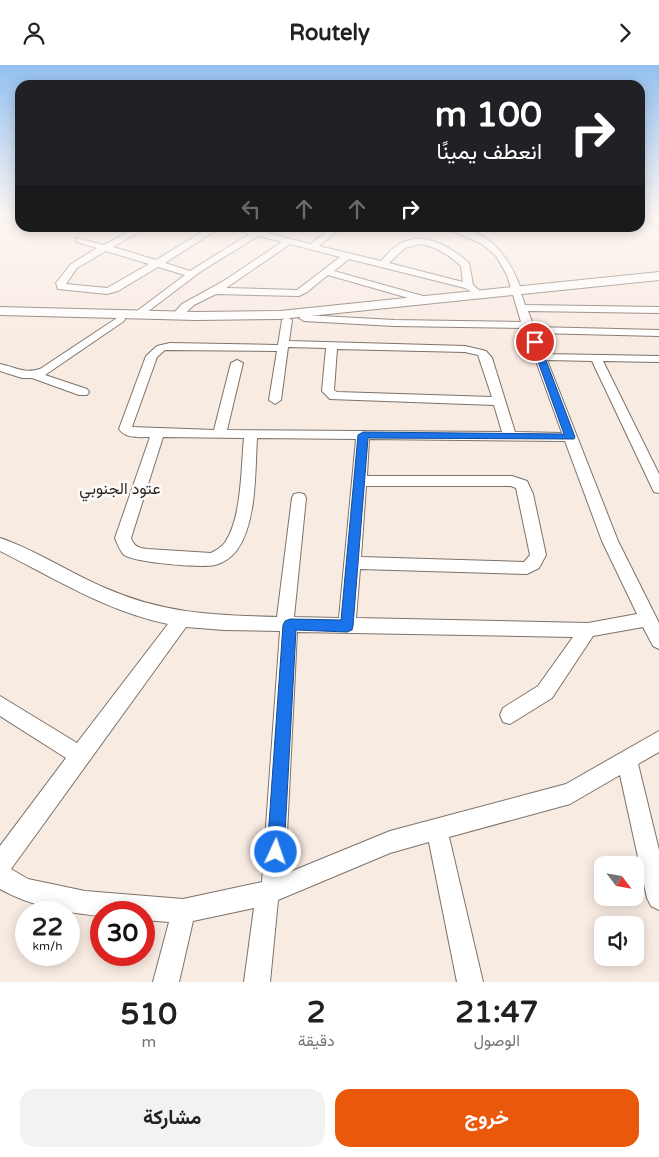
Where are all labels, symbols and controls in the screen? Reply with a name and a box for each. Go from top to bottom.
icon: person [20,19,48,47]
icon: forward [611,19,639,47]
text: Routely [289,20,370,46]
text: 100 m [435,94,542,136]
icon: right [560,100,625,165]
text: انعطف يمينًا [436,139,542,165]
icon: left [237,195,265,223]
icon: ahead [290,195,318,223]
icon: ahead [343,195,371,223]
icon: right [396,195,424,223]
pin [514,321,556,363]
icon: arrive [521,328,549,356]
district label: عتود الجنوبي [79,479,161,502]
position arrow [249,825,301,877]
north arrow [594,856,644,906]
map controls [594,856,644,966]
speed limit sign: 30 [90,901,155,966]
text: 22 [32,912,63,942]
button: sound [594,916,644,966]
text: km/h [32,939,63,953]
text: 2 [307,994,326,1031]
text: 21:47 [455,994,538,1031]
text: 510 [121,996,177,1033]
text: دقيقة [298,1031,335,1051]
text: الوصول [474,1031,520,1051]
text: m [141,1032,156,1052]
button: مشاركة [20,1089,325,1147]
button: خروج [335,1089,639,1147]

